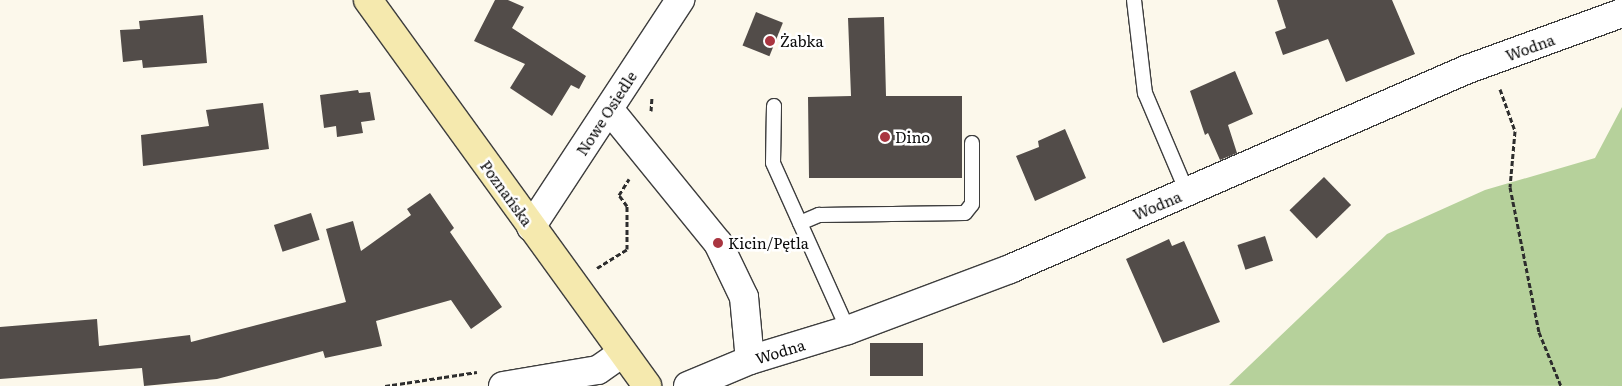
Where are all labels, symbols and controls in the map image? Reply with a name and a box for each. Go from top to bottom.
street label: Wodna [1503,30,1557,64]
place label: Żabka [780,32,824,50]
marker: Żabka [764,35,776,47]
street label: Nowe Osiedle [572,68,640,158]
place label: Dino [895,128,930,146]
marker: Dino [879,131,891,143]
street label: Poznańska [477,157,537,229]
street label: Wodna [1130,187,1184,223]
place label: Kicin/Pętla [728,234,809,252]
marker: Kicin/Pętla [712,237,724,249]
street label: Wodna [753,335,807,367]

